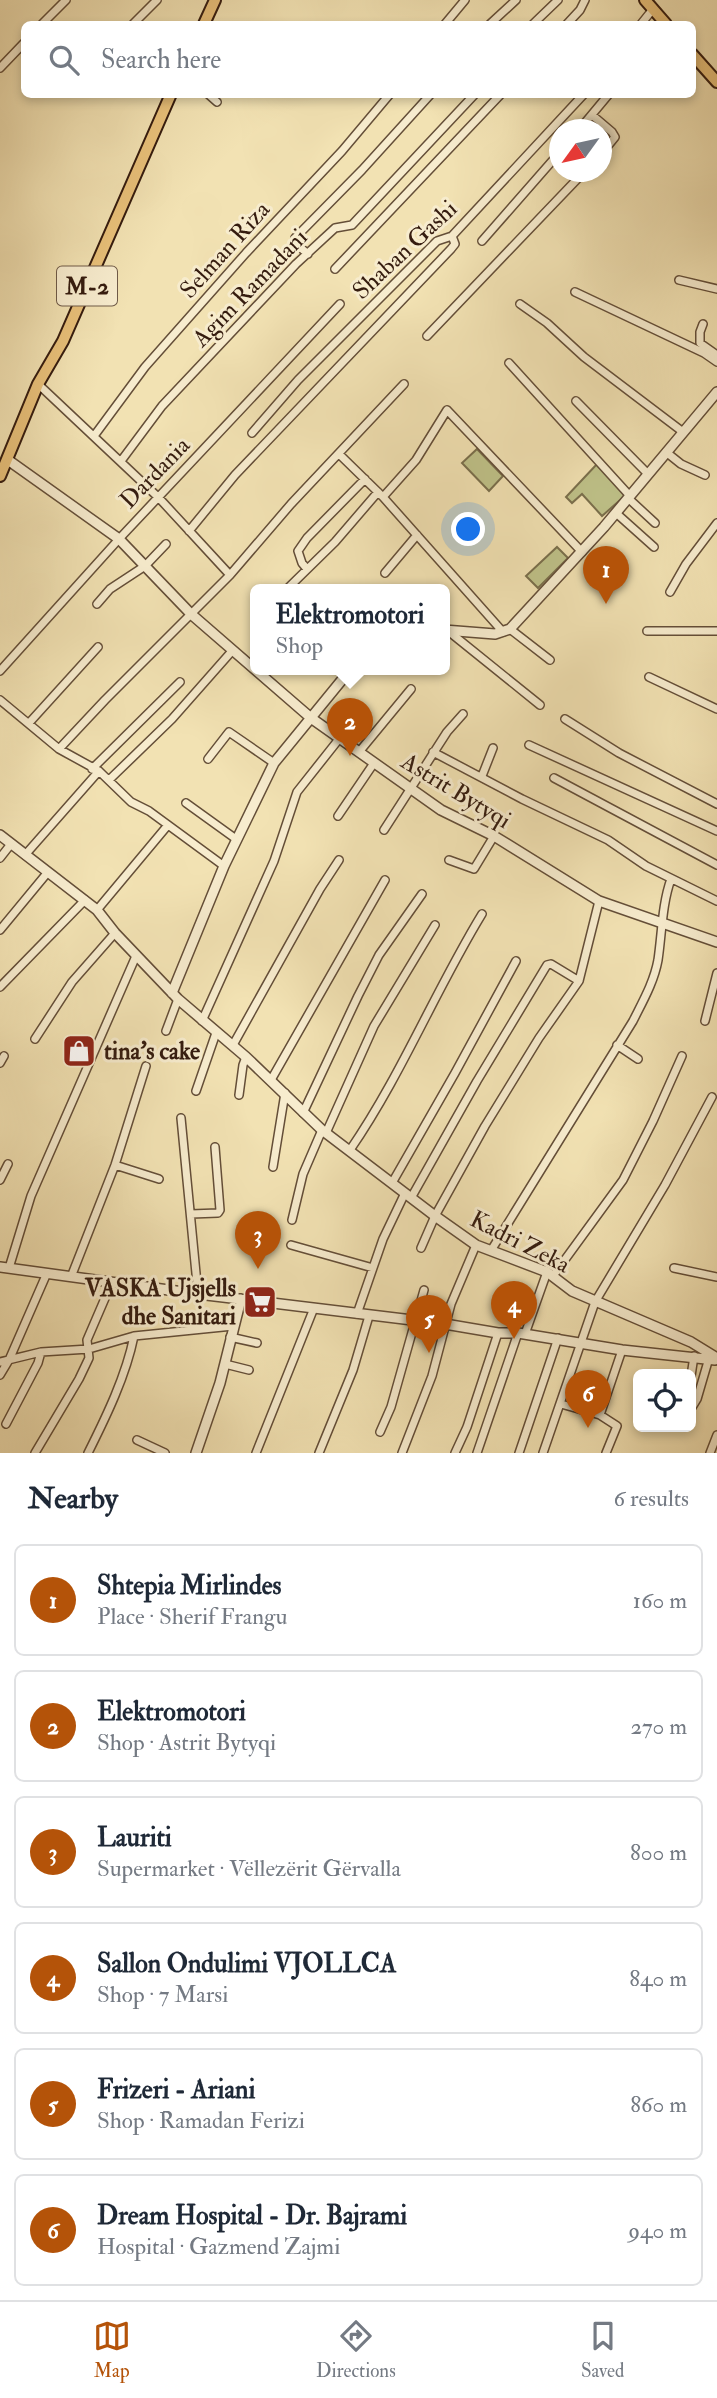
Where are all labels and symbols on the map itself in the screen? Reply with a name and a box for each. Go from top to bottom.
north arrow [549,119,612,182]
street label: Selman Riza [173,194,278,305]
street label: Shaban Gashi [346,194,464,306]
street label: Agim Ramadani [185,222,314,355]
road number: M-2 [57,266,117,306]
street label: Dardania [113,430,198,516]
your location [451,512,485,546]
pin: 1 [583,546,629,604]
pin: 2 [327,698,373,756]
street label: Astrit Bytyqi [395,746,517,836]
shop icon: tina's cake [60,1032,98,1070]
place label: tina's cake [104,1036,200,1067]
street label: Kadri Zeka [465,1204,576,1281]
pin: 3 [235,1211,281,1269]
place label: VASKA Ujsjells dhe Sanitari [84,1273,237,1332]
pin: 4 [491,1281,537,1339]
supermarket icon: VASKA Ujsjells dhe Sanitari [241,1283,279,1321]
pin: 5 [406,1295,452,1353]
pin: 6 [565,1370,611,1428]

